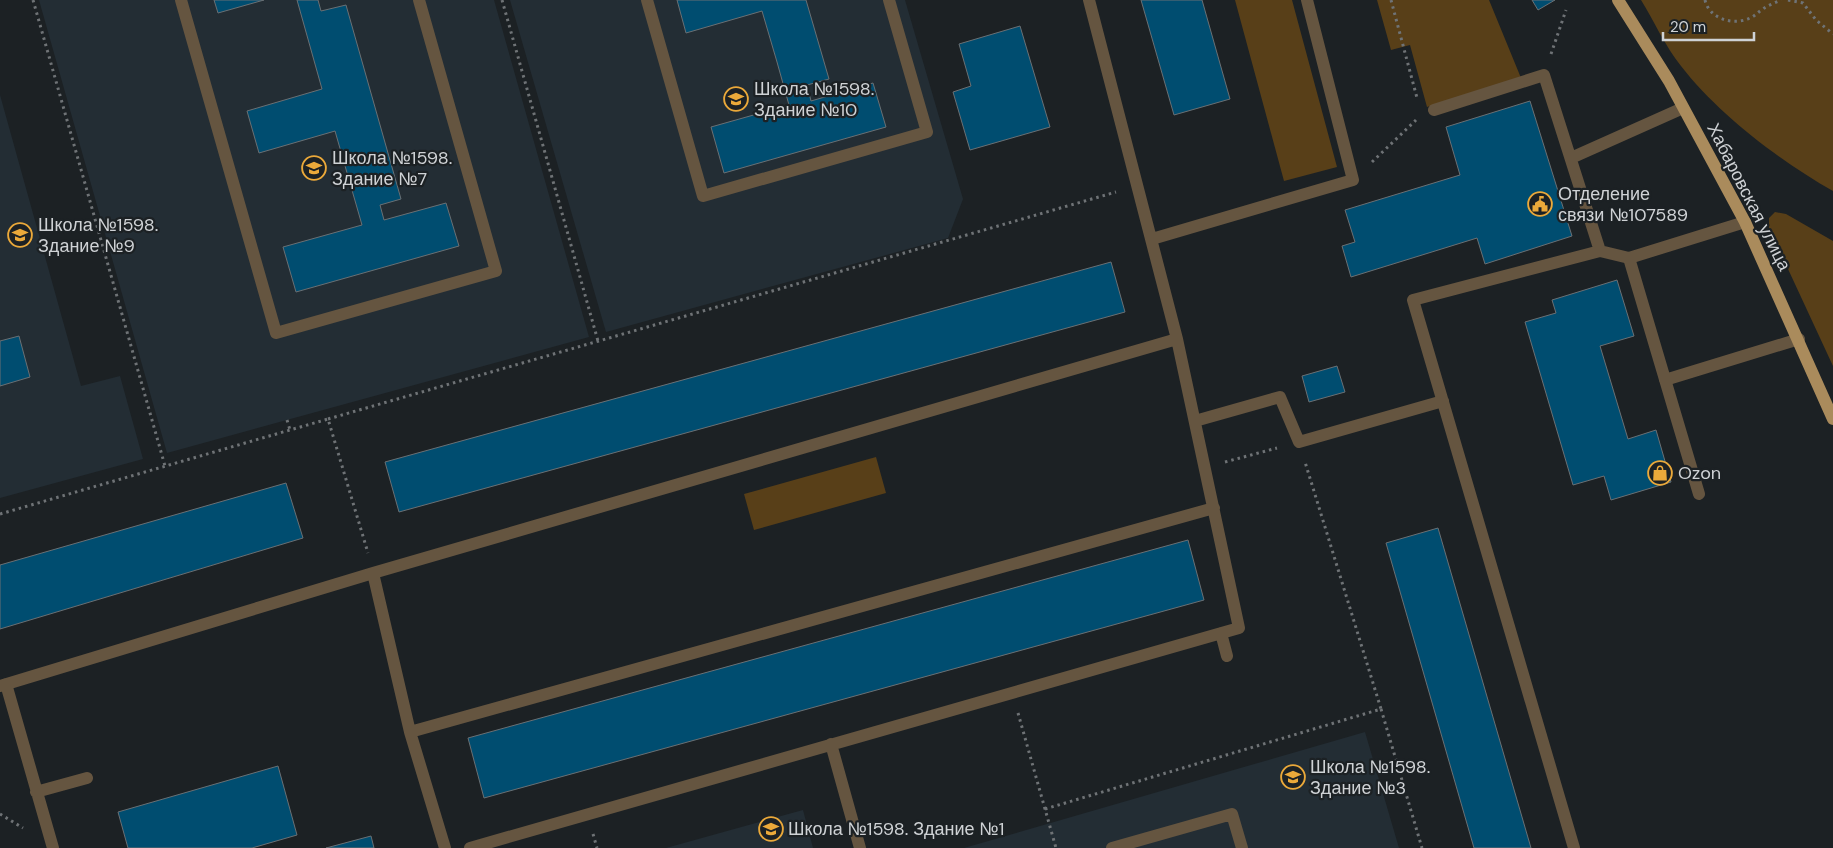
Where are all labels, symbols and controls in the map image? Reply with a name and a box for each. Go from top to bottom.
scale bar [1663,10,1754,42]
text: 20 m [1670,17,1706,37]
place label: Школа №1598. Здание №10 [754,77,874,122]
school or university icon: Школа №1598. Здание №10 [723,86,749,112]
street label: Хабаровская улица [1701,119,1797,276]
place label: Школа №1598. Здание №7 [332,146,452,191]
school or university icon: Школа №1598. Здание №7 [301,155,327,181]
place label: Отделение связи №107589 [1558,182,1688,227]
public building icon: Отделение связи №107589 [1527,191,1553,217]
place label: Школа №1598. Здание №9 [38,213,158,258]
school or university icon: Школа №1598. Здание №9 [7,222,33,248]
shop icon: Ozon [1647,460,1673,486]
place label: Ozon [1678,461,1721,485]
place label: Школа №1598. Здание №3 [1310,755,1430,800]
school or university icon: Школа №1598. Здание №3 [1280,764,1306,790]
school or university icon: Школа №1598. Здание №1 [758,816,784,842]
place label: Школа №1598. Здание №1 [788,817,1004,841]

